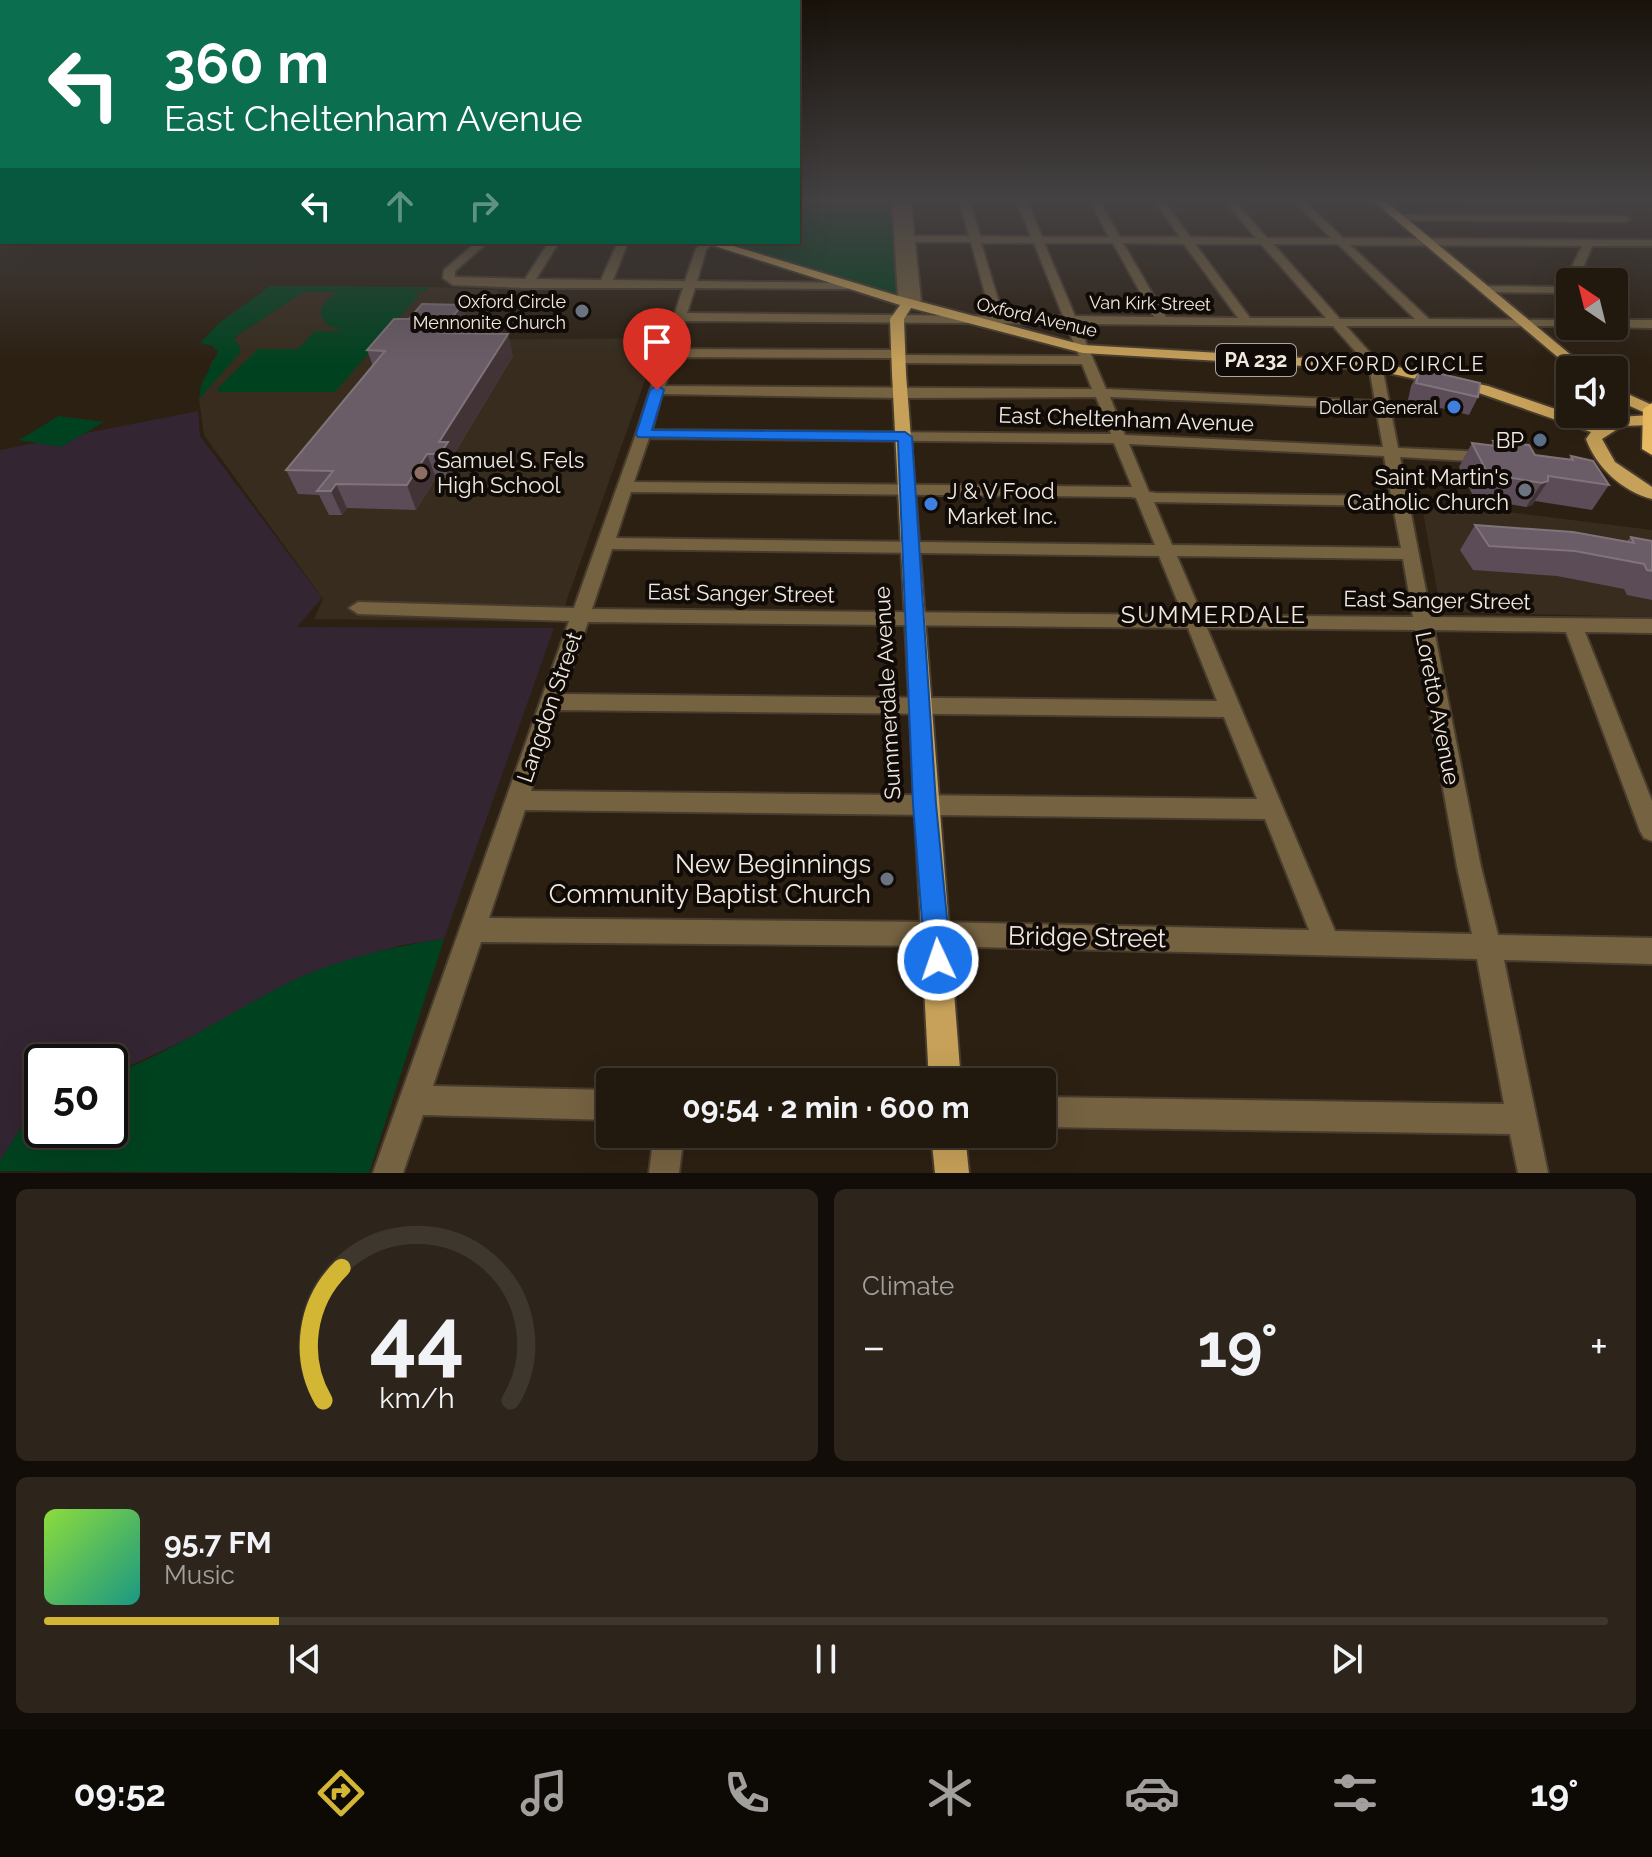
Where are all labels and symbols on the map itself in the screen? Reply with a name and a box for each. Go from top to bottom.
north arrow [1556,268,1628,340]
place label: Oxford Circle Mennonite Church [413,291,566,333]
street label: Van Kirk Street [1089,291,1211,315]
street label: Oxford Avenue [975,293,1100,341]
marker: Oxford Circle Mennonite Church [573,302,591,320]
pin [623,308,691,390]
road number: PA 232 [1216,344,1296,376]
district label: OXFORD CIRCLE [1304,352,1486,376]
place label: Dollar General [1319,397,1438,418]
marker: Dollar General [1445,398,1463,416]
street label: East Cheltenham Avenue [998,402,1254,436]
place label: BP [1496,427,1524,453]
marker: BP [1531,431,1549,449]
place label: Samuel S. Fels High School [437,447,584,498]
marker: Samuel S. Fels High School [412,464,430,482]
place label: Saint Martin's Catholic Church [1347,464,1509,515]
place label: J & V Food Market Inc. [947,478,1057,529]
marker: Saint Martin's Catholic Church [1516,481,1534,499]
marker: J & V Food Market Inc. [922,495,940,513]
street label: East Sanger Street [647,578,836,608]
street label: Summerdale Avenue [868,585,906,800]
street label: East Sanger Street [1343,585,1532,615]
district label: SUMMERDALE [1121,600,1307,629]
street label: Langdon Street [511,628,587,786]
street label: Loretto Avenue [1410,629,1466,787]
place label: New Beginnings Community Baptist Church [549,849,871,909]
marker: New Beginnings Community Baptist Church [878,870,896,888]
position arrow [896,918,980,1002]
street label: Bridge Street [1008,921,1167,953]
speed limit sign: 50 [24,1044,128,1148]

